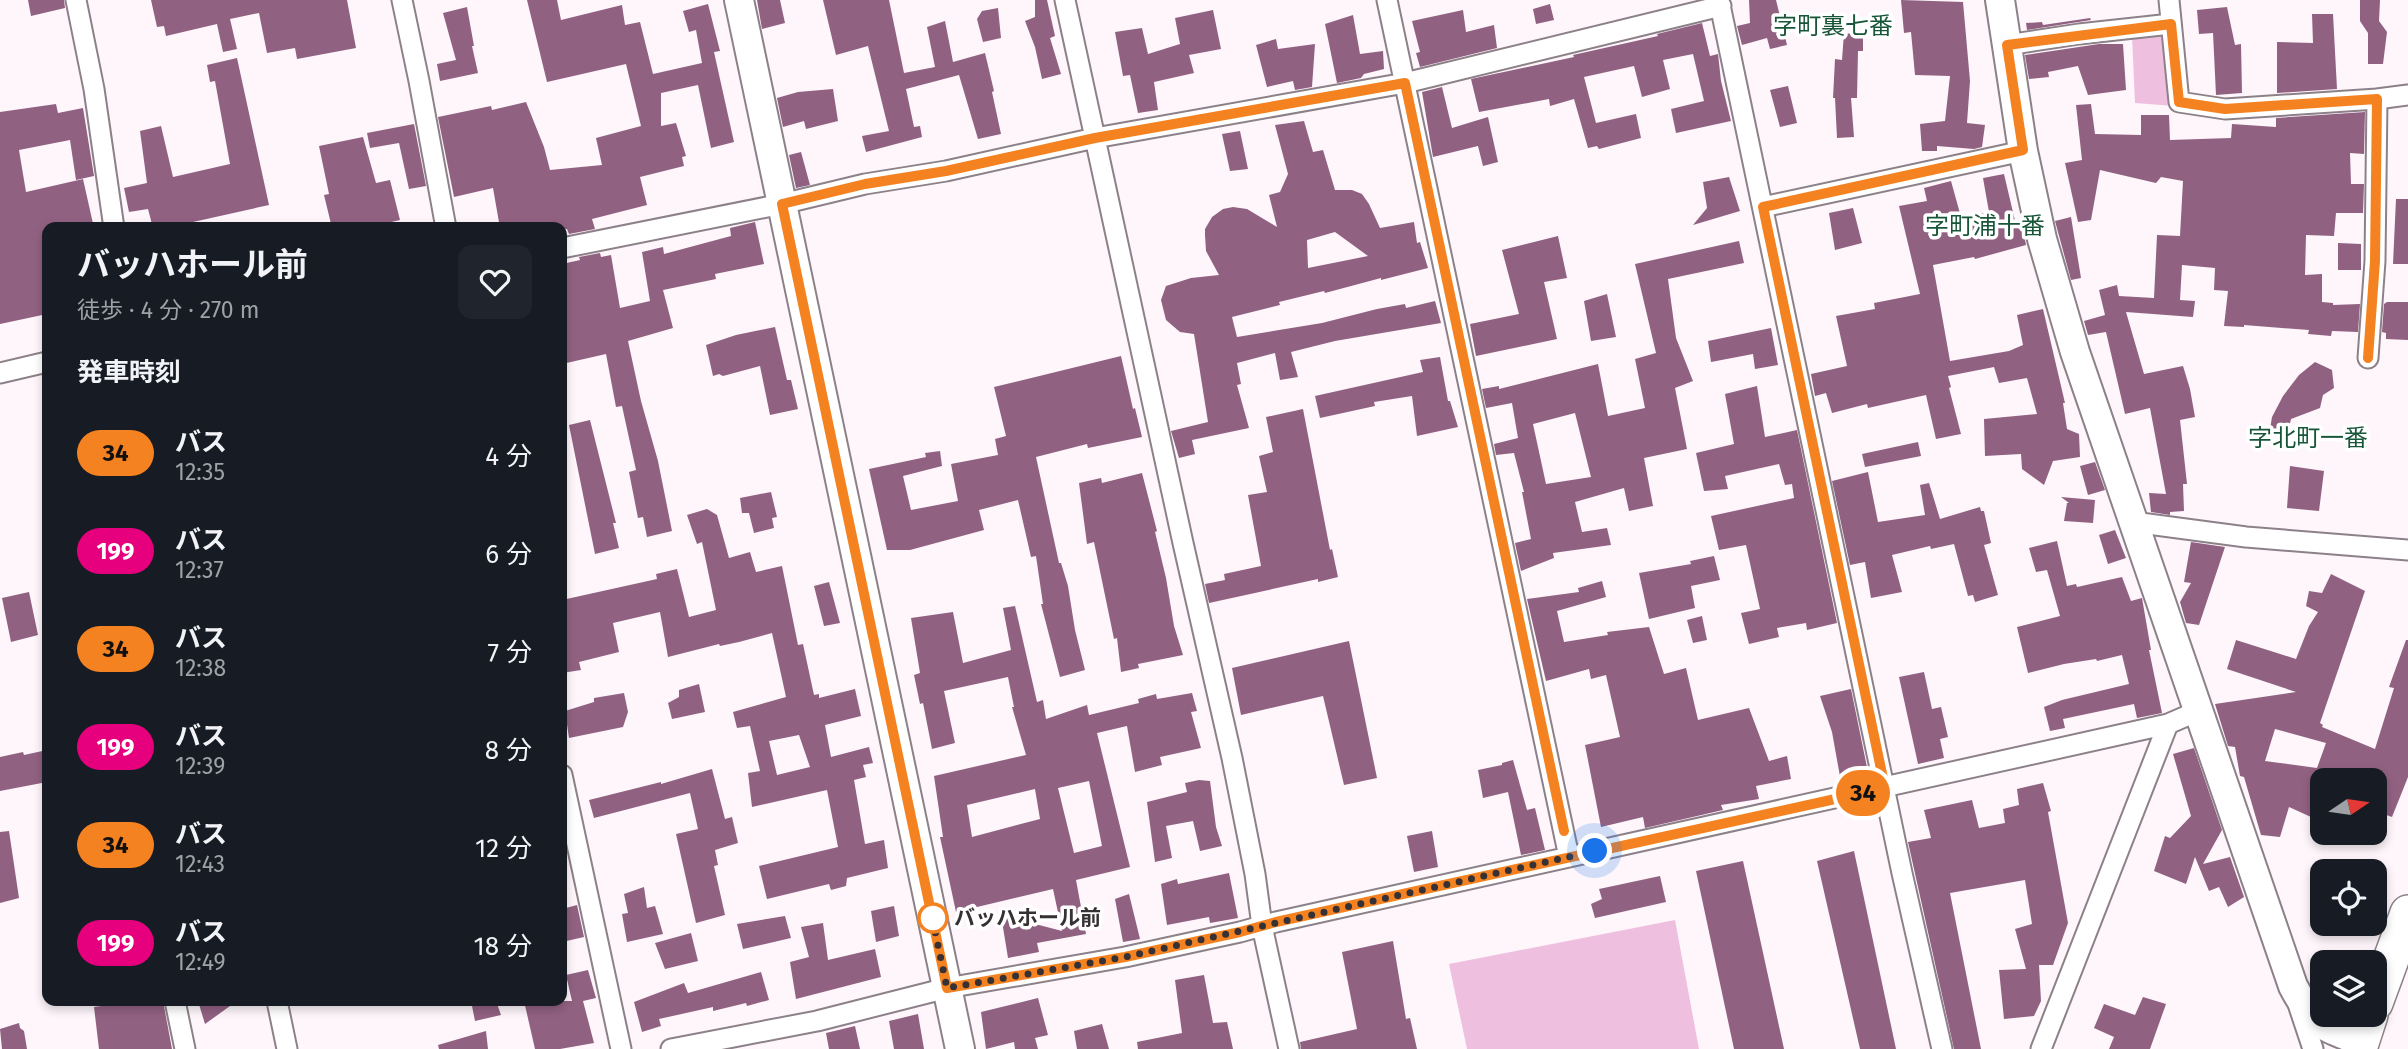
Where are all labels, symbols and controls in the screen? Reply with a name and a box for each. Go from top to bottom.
district label: 字町裏七番 [1773,12,1893,40]
district label: 字町浦十番 [1925,212,2045,240]
text: バッハホール前 [77,245,308,285]
button: heart [458,245,532,319]
text: 徒歩 · 4 分 · 270 m [77,296,259,324]
text: 発車時刻 [77,357,181,388]
district label: 字北町一番 [2248,424,2368,452]
text: バス [175,427,227,458]
text: 34 [103,439,129,467]
text: 4 分 [485,441,532,472]
text: 12:35 [175,458,225,486]
text: バス [175,525,227,556]
text: 199 [96,537,135,565]
text: 6 分 [485,539,532,570]
text: 12:37 [175,556,224,584]
text: バス [175,623,227,654]
text: 34 [103,635,129,663]
text: 7 分 [488,637,532,668]
text: 12:38 [175,654,226,682]
text: バス [175,721,227,752]
text: 199 [96,733,135,761]
text: 8 分 [485,735,532,766]
text: 12:39 [175,752,225,780]
north arrow [2310,768,2387,845]
map controls [2310,768,2387,1027]
line badge: 34 [1832,770,1895,816]
text: 34 [1850,779,1876,807]
text: バス [175,819,227,850]
text: 34 [103,831,129,859]
text: 12 分 [475,833,532,864]
your location [1577,833,1612,868]
text: 12:43 [175,850,225,878]
button: locate [2310,859,2387,936]
marker: バッハホール前 [918,903,948,933]
place label: バッハホール前 [954,905,1101,931]
text: バス [175,917,227,948]
text: 199 [96,929,135,957]
text: 18 分 [474,931,532,962]
text: 12:49 [175,948,226,976]
button: layers [2310,950,2387,1027]

